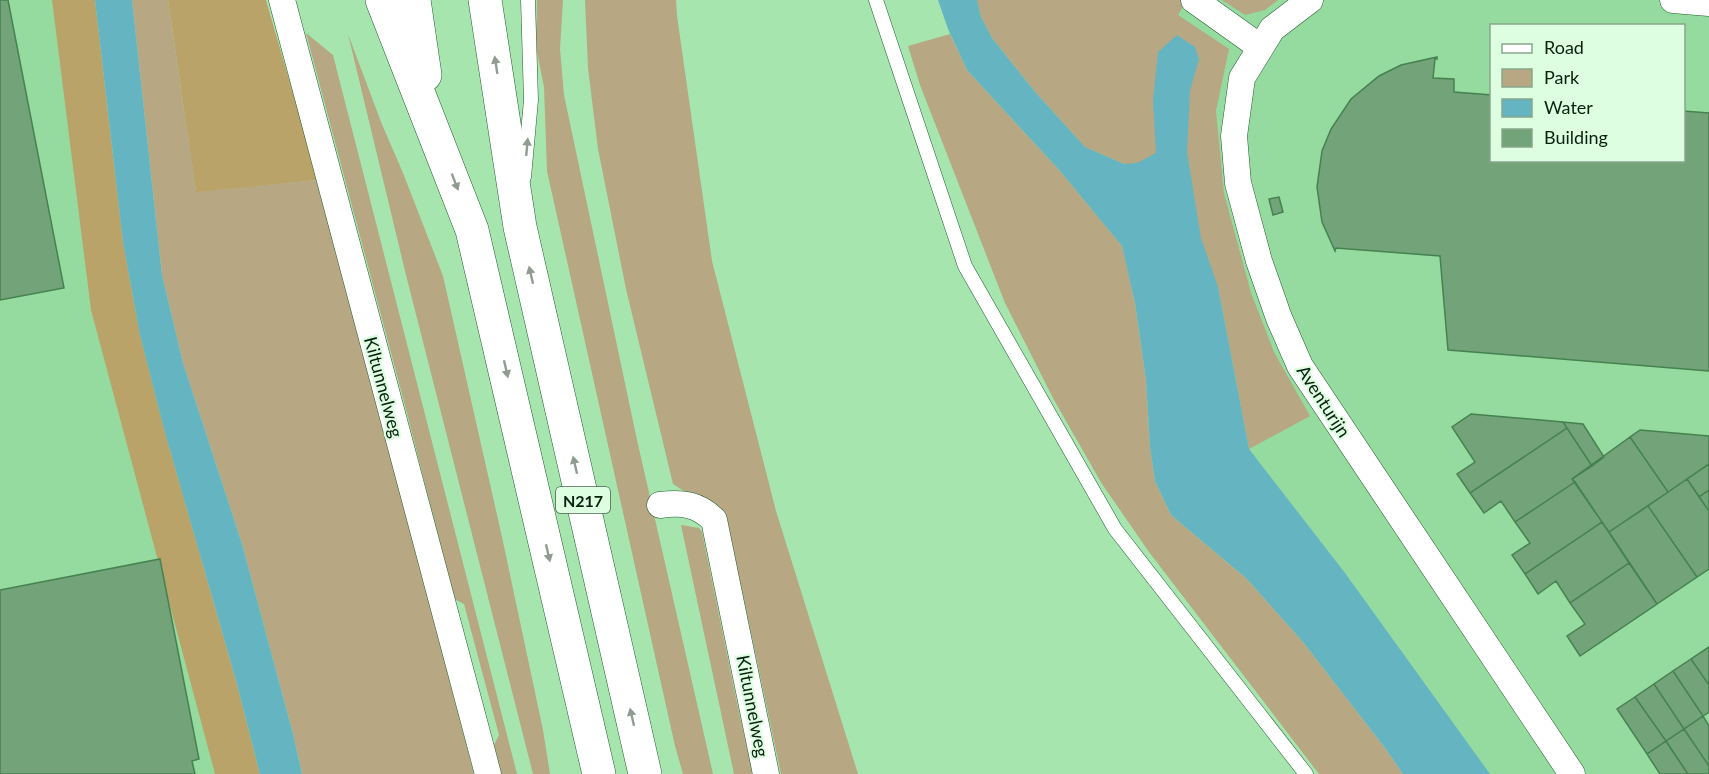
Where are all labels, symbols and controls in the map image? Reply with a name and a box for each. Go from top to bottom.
legend [1490,24,1685,162]
text: Road [1544,36,1584,58]
one-way arrow [491,55,500,74]
text: Park [1544,66,1580,88]
text: Water [1544,96,1593,118]
text: Building [1544,126,1608,148]
one-way arrow [522,138,532,157]
one-way arrow [450,173,460,191]
one-way arrow [526,266,536,285]
street label: Kiltunnelweg [360,334,408,440]
one-way arrow [502,360,512,379]
street label: Aventurijn [1293,361,1355,441]
one-way arrow [569,456,579,475]
road number: N217 [556,487,610,513]
one-way arrow [544,544,554,562]
street label: Kiltunnelweg [732,653,774,759]
one-way arrow [627,708,637,726]

